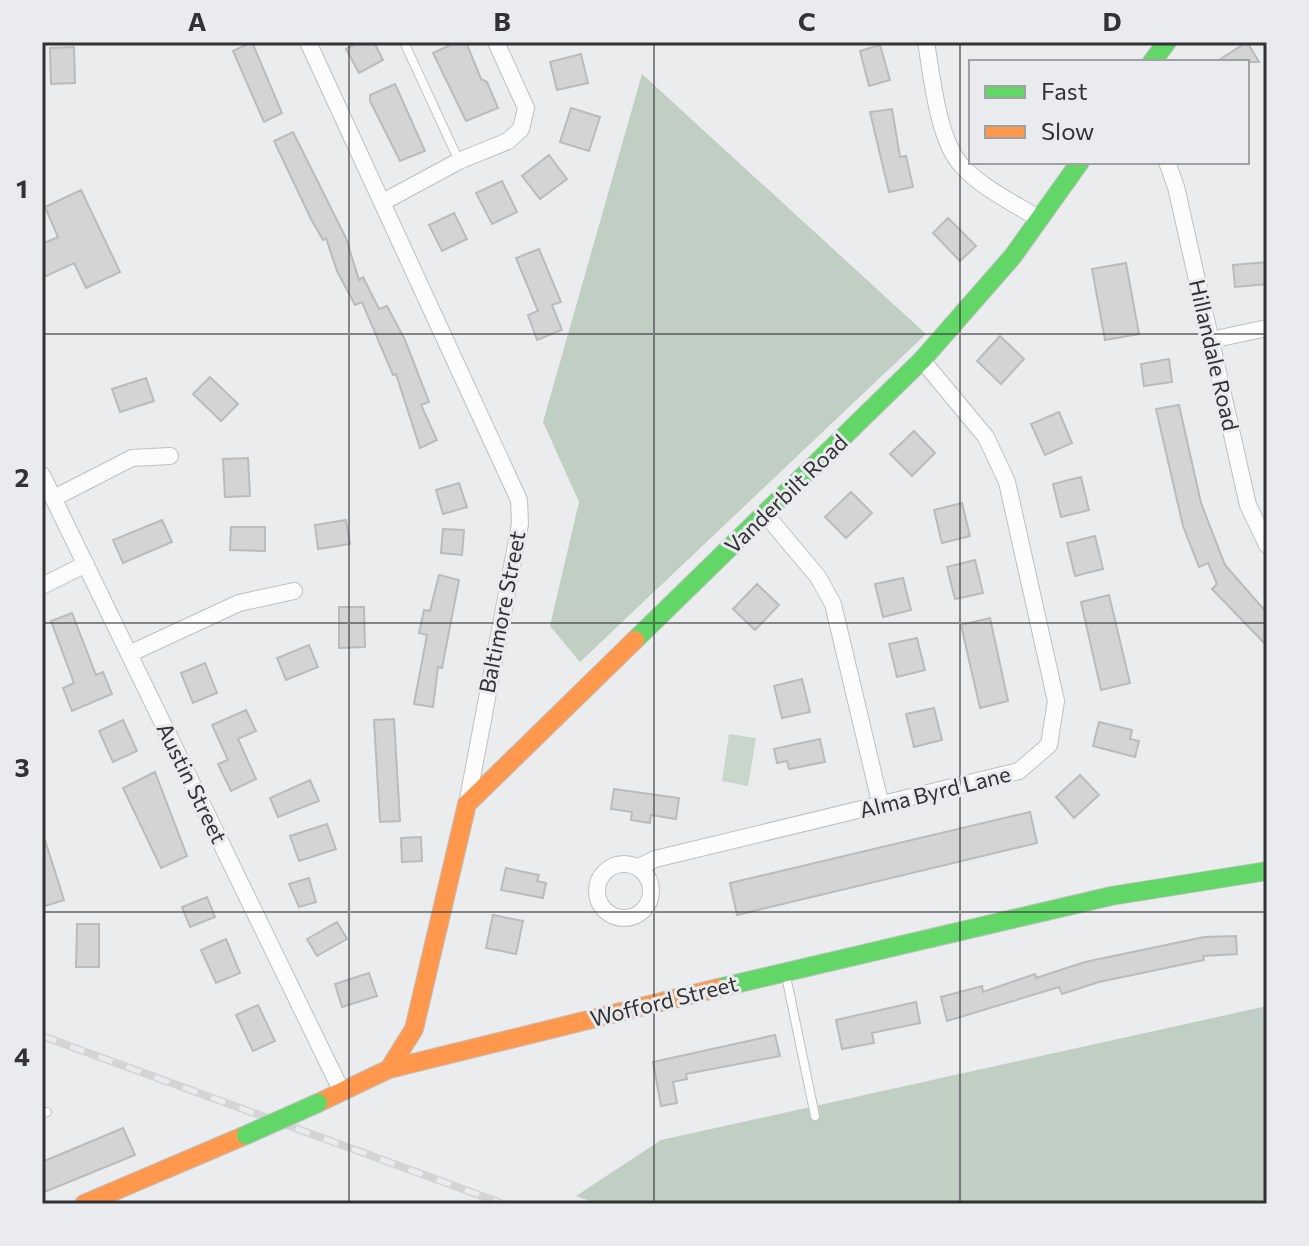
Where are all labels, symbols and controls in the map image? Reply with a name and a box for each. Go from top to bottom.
text: A [188,5,207,36]
text: B [493,5,511,36]
text: C [798,5,816,36]
text: D [1102,5,1122,36]
legend [969,60,1249,164]
text: Fast [1041,76,1088,105]
text: Slow [1041,116,1094,145]
text: 1 [16,172,28,203]
street label: Hillandale Road [1184,277,1245,433]
street label: Vanderbilt Road [719,428,853,559]
text: 2 [15,461,29,492]
street label: Baltimore Street [473,528,530,695]
street label: Austin Street [152,718,233,848]
text: 3 [14,751,30,782]
street label: Alma Byrd Lane [857,760,1013,823]
street label: Wofford Street [587,969,740,1032]
text: 4 [14,1040,30,1071]

